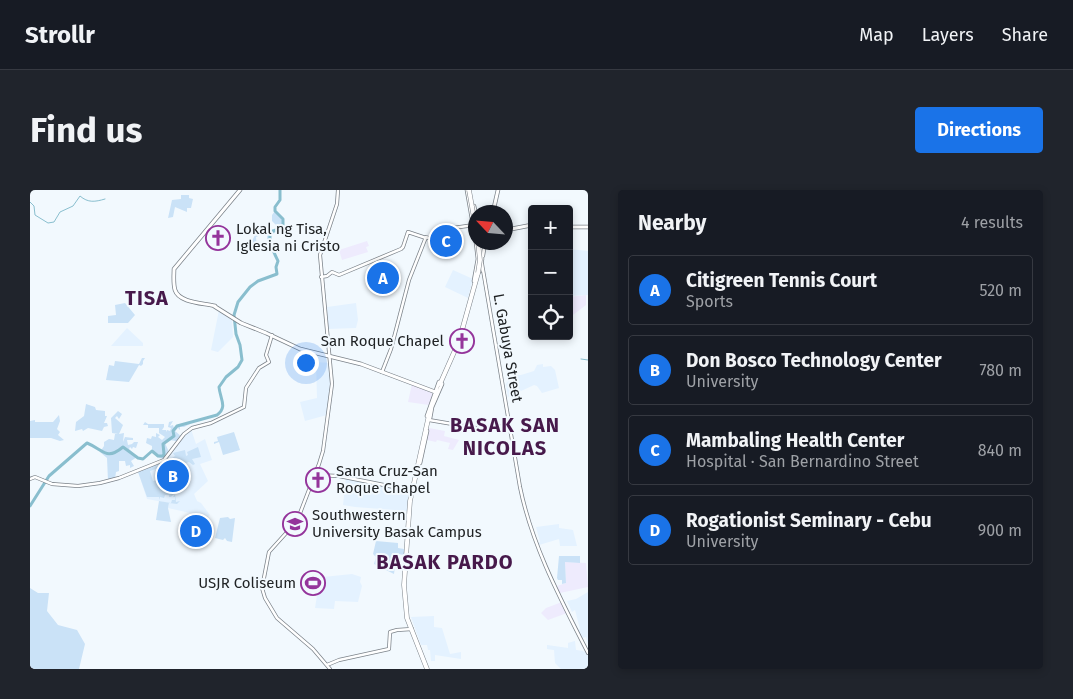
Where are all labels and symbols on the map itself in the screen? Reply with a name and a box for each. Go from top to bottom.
north arrow [468,205,513,250]
place label: Lokal ng Tisa, Iglesia ni Cristo [236,220,340,255]
pin: C [430,222,462,260]
church icon: Lokal ng Tisa, Iglesia ni Cristo [205,225,231,251]
pin: A [367,259,399,297]
district label: TISA [125,286,169,310]
street label: L. Gabuya Street [490,292,527,404]
church icon: San Roque Chapel [449,328,475,354]
place label: San Roque Chapel [321,332,445,350]
your location [293,350,319,376]
district label: BASAK SAN NICOLAS [450,413,560,460]
pin: B [157,457,189,495]
place label: Santa Cruz-San Roque Chapel [336,462,438,497]
church icon: Santa Cruz-San Roque Chapel [305,467,331,493]
place label: Southwestern University Basak Campus [312,506,482,541]
school or university icon: Southwestern University Basak Campus [282,511,308,537]
pin: D [180,512,212,550]
district label: BASAK PARDO [376,550,514,574]
sports icon: USJR Coliseum [300,570,326,596]
place label: USJR Coliseum [198,574,296,592]

